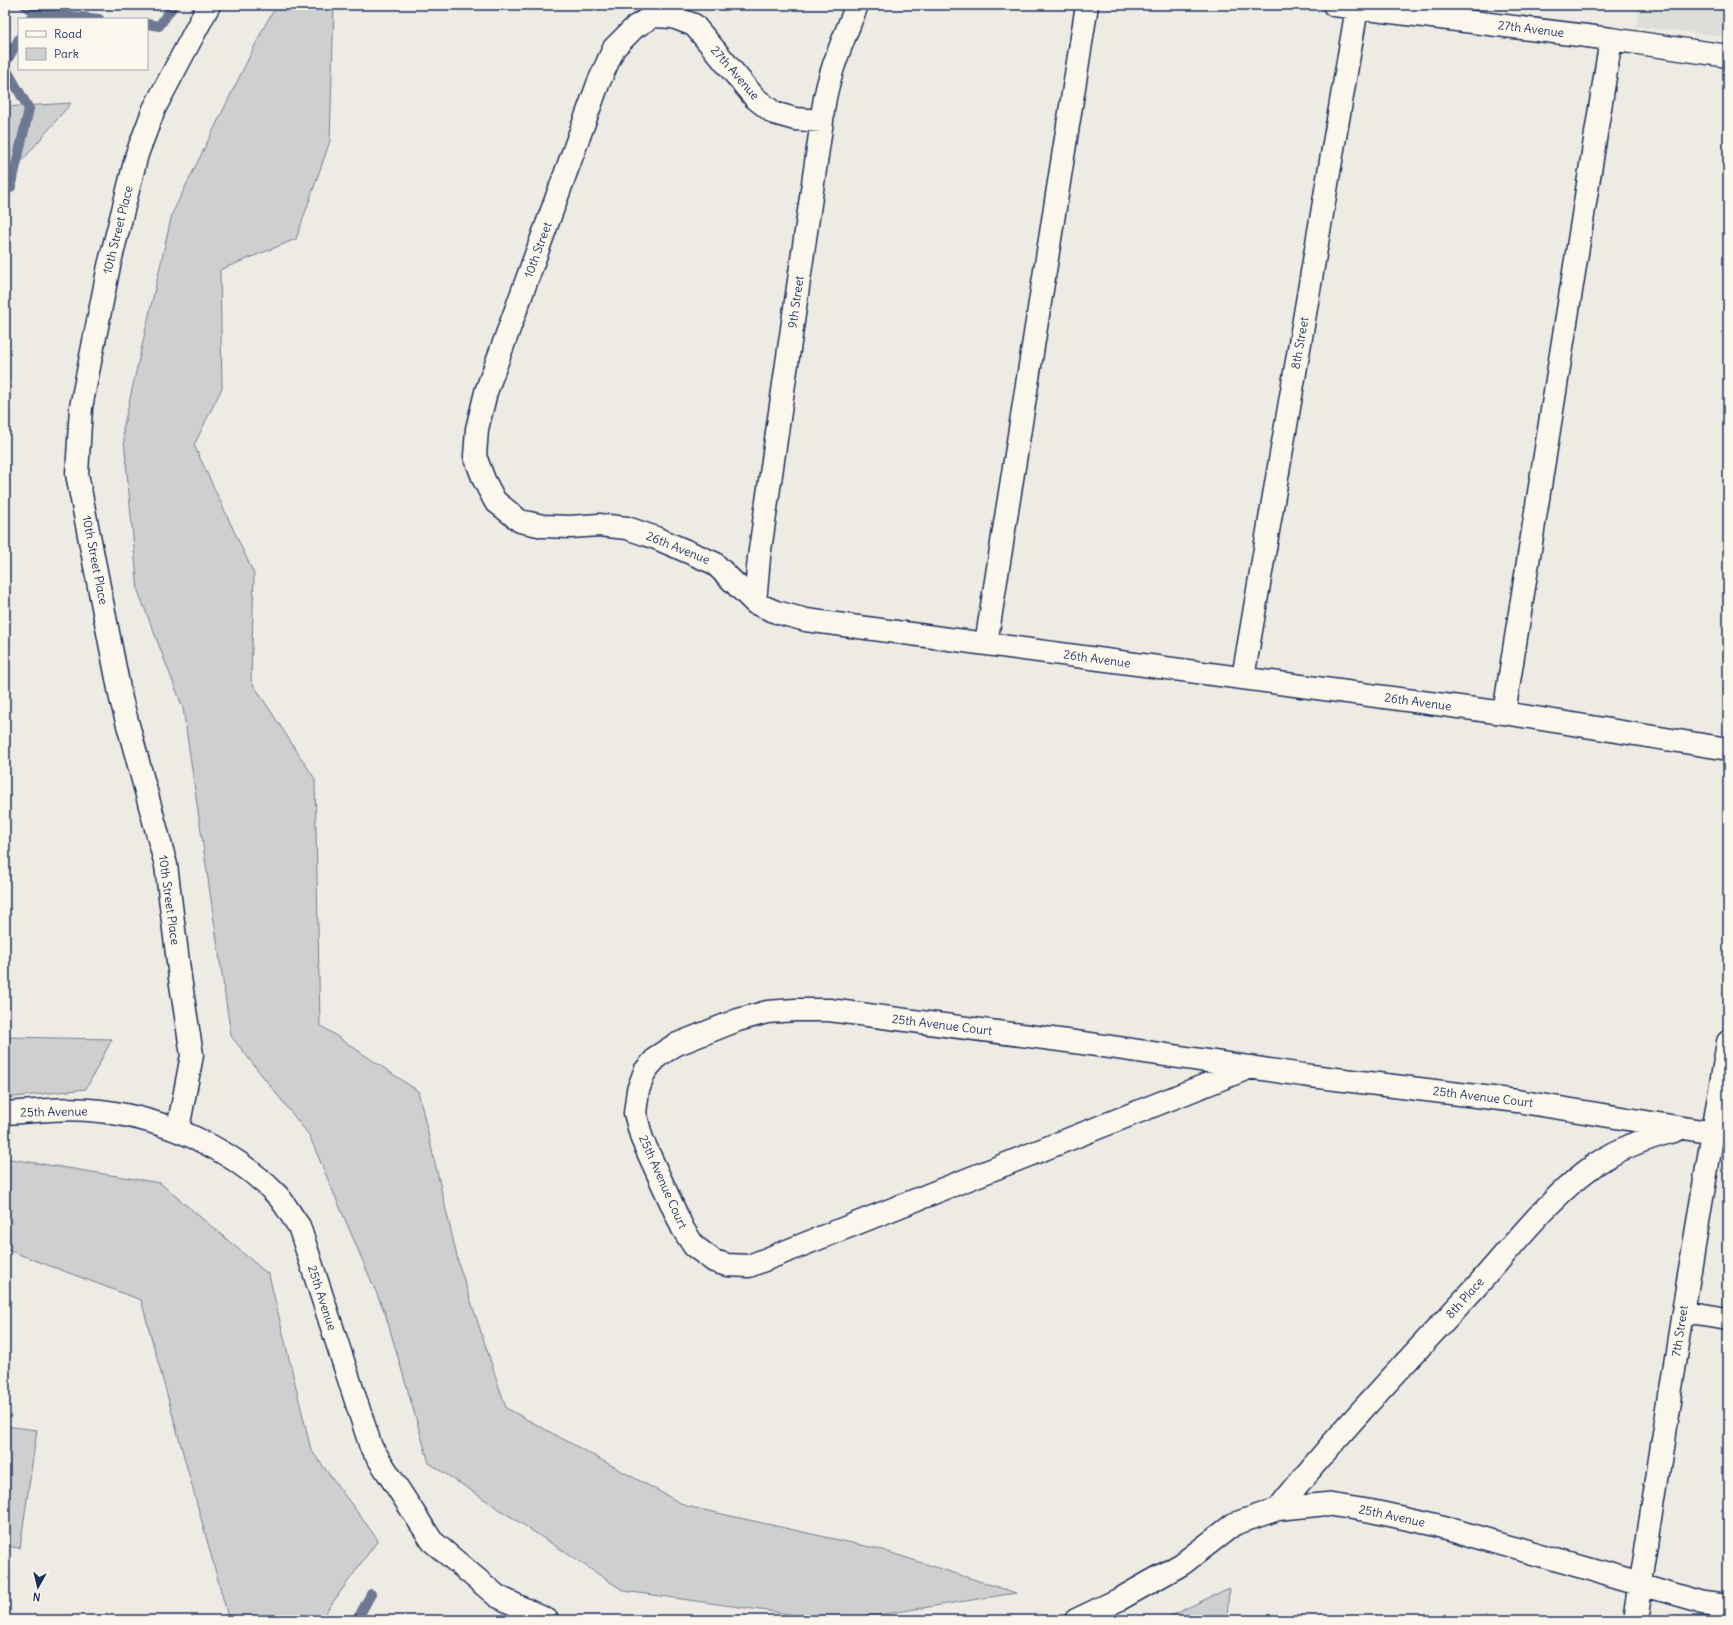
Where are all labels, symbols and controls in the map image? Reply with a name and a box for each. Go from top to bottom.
street label: 27th Avenue [1497,17,1565,40]
legend [18,18,148,70]
text: Road [54,26,82,41]
street label: 27th Avenue [708,43,763,103]
text: Park [54,46,79,61]
street label: 10th Street Place [99,184,136,276]
street label: 10th Street [520,220,555,280]
street label: 9th Street [784,275,807,329]
street label: 8th Street [1288,316,1311,370]
street label: 10th Street Place [80,514,111,606]
street label: 26th Avenue [644,528,712,567]
street label: 26th Avenue [1063,646,1132,671]
street label: 26th Avenue [1384,689,1453,714]
street label: 10th Street Place [156,854,183,946]
street label: 25th Avenue Court [891,1011,993,1038]
street label: 25th Avenue Court [1432,1083,1534,1110]
street label: 25th Avenue [20,1103,88,1120]
street label: 25th Avenue Court [636,1133,691,1231]
street label: 25th Avenue [305,1263,340,1332]
street label: 8th Place [1442,1274,1487,1321]
street label: 7th Street [1668,1304,1691,1358]
street label: 25th Avenue [1358,1501,1427,1530]
north arrow [18,1567,58,1607]
text: N [32,1589,41,1604]

